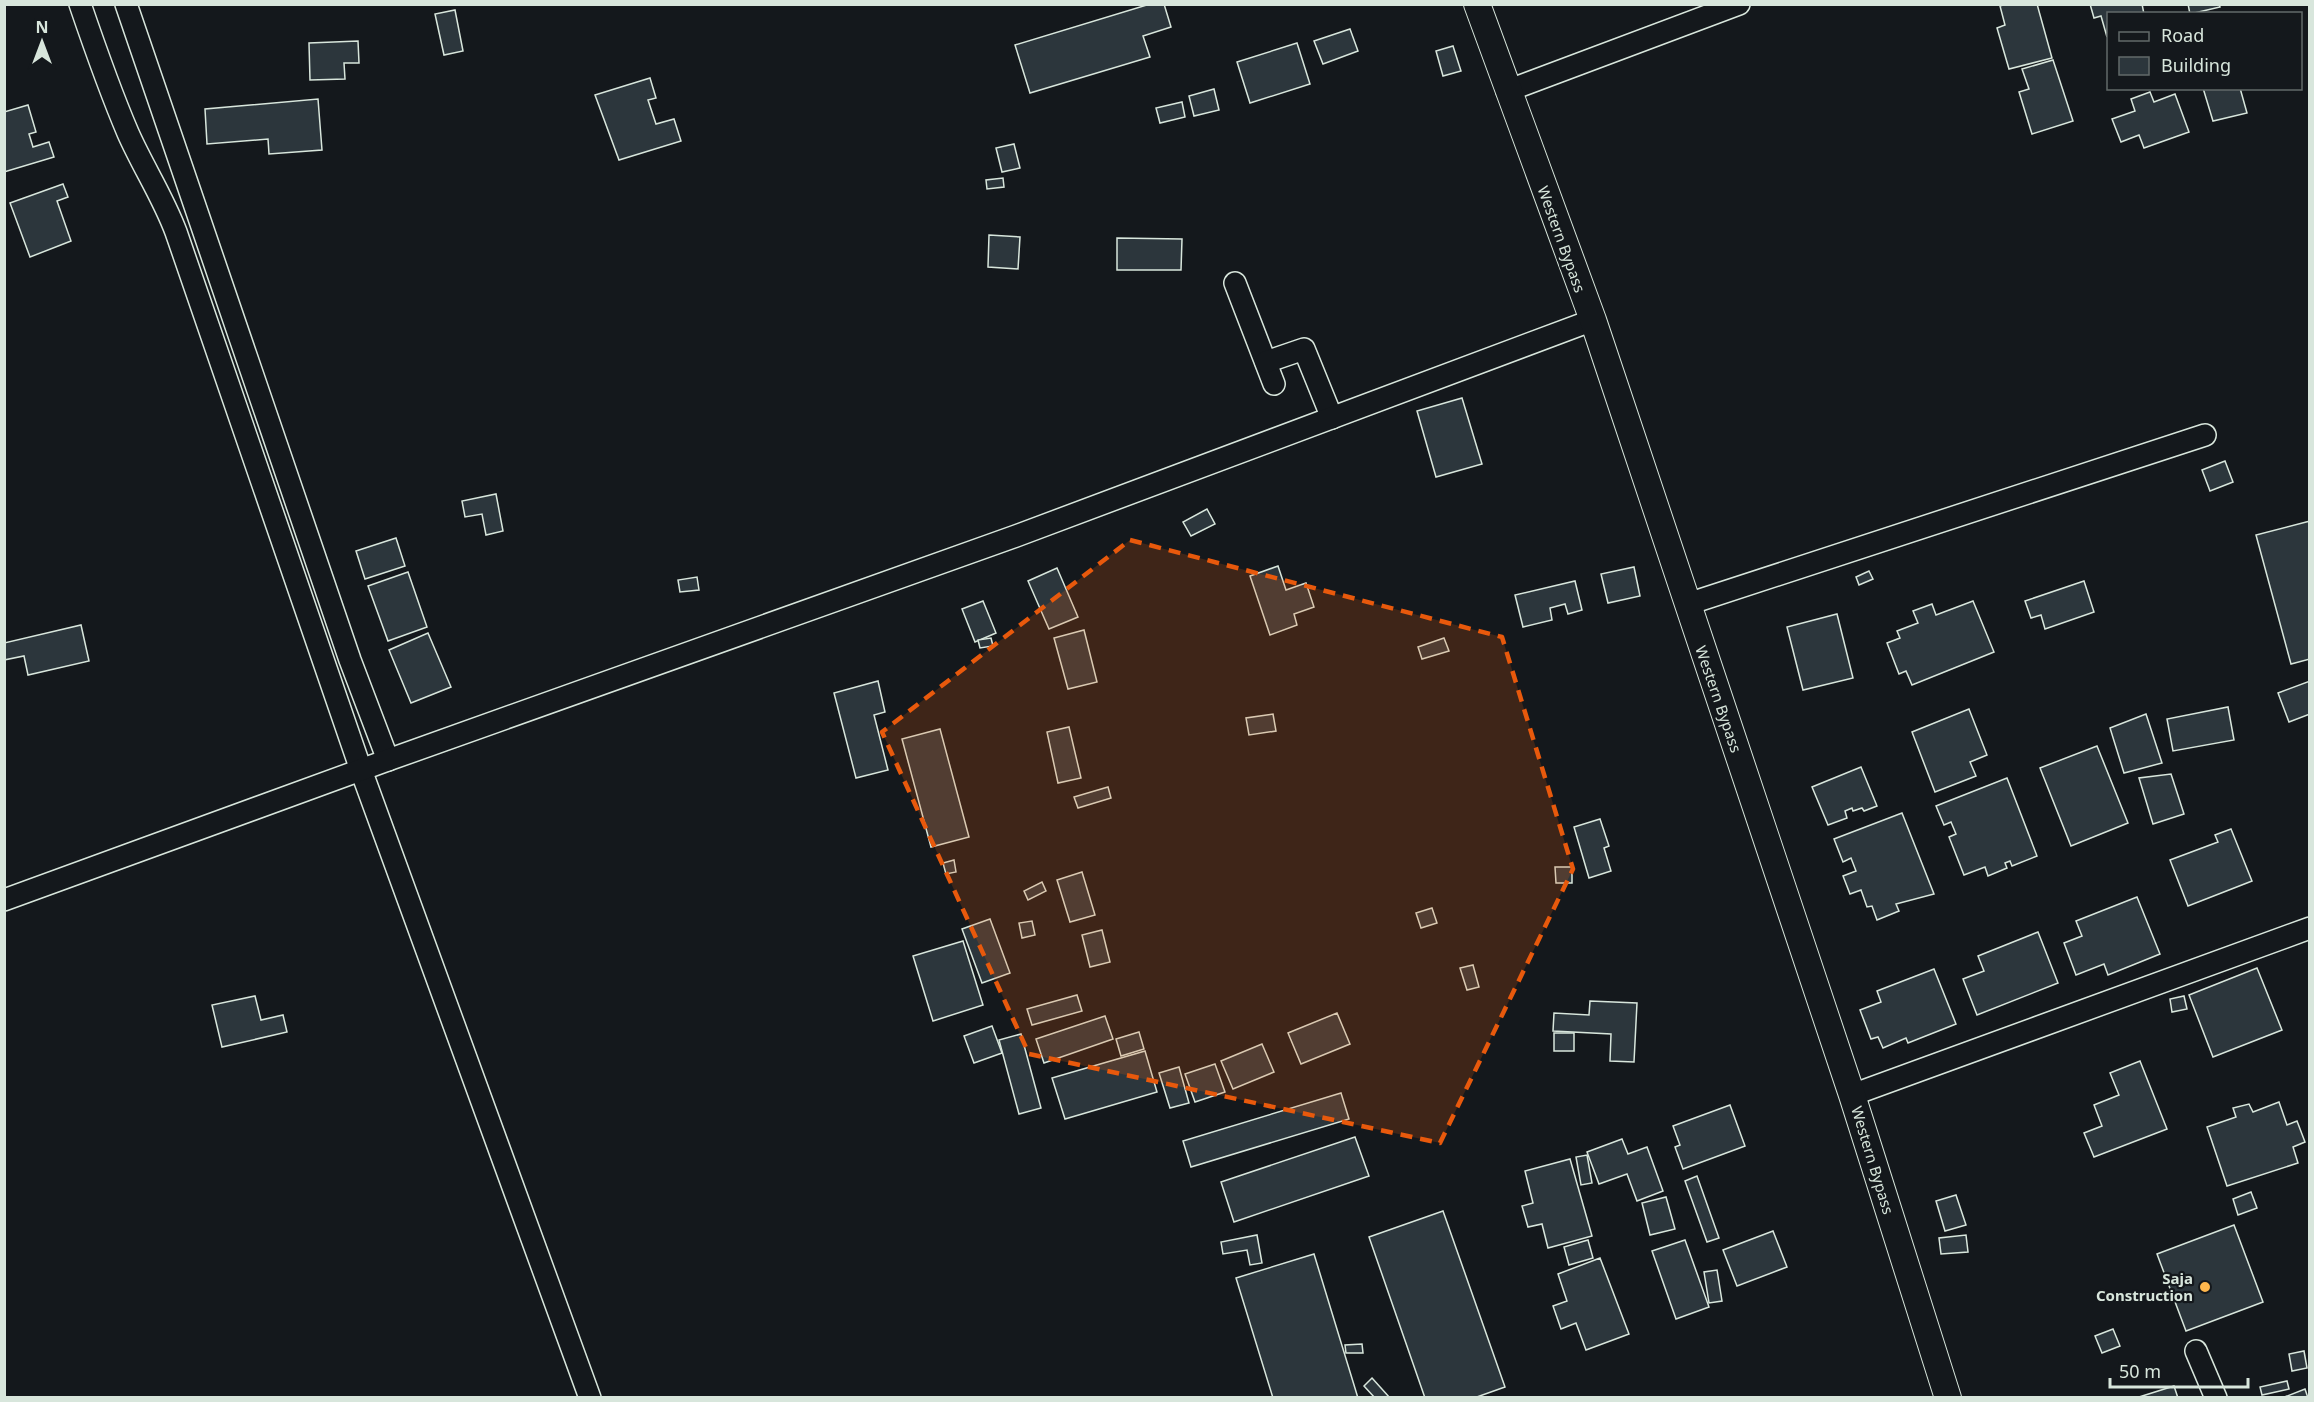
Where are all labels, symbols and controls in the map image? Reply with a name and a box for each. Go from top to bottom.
north arrow [12,12,72,72]
legend [2107,12,2302,90]
text: N [35,16,49,38]
text: Road [2161,23,2204,47]
text: Building [2161,53,2231,77]
street label: Western Bypass [1533,183,1591,295]
street label: Western Bypass [1691,643,1747,755]
street label: Western Bypass [1847,1104,1899,1216]
place label: Saja Construction [2096,1268,2193,1305]
marker: Saja Construction [2198,1280,2212,1294]
scale bar [2110,1351,2248,1389]
text: 50 m [2119,1359,2161,1383]

